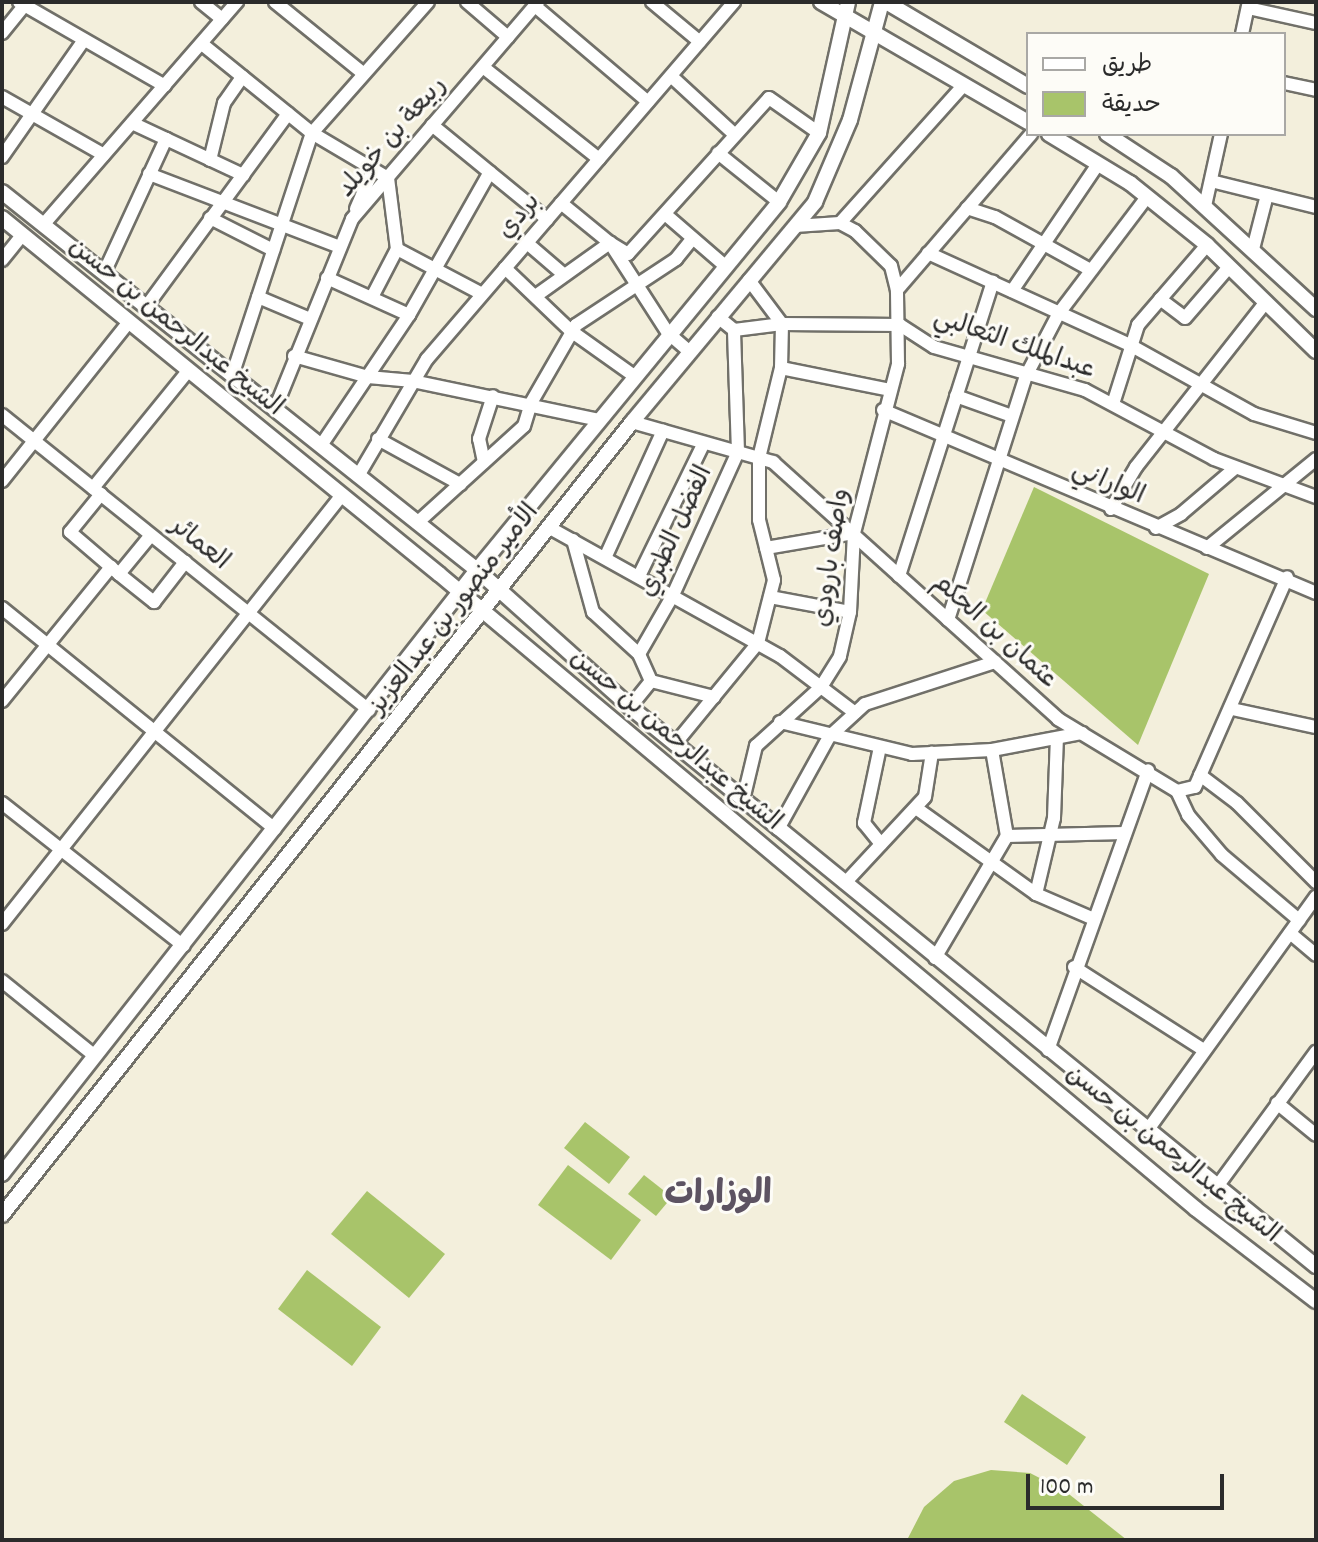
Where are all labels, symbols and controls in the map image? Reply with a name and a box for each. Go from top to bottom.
legend [1026,32,1286,136]
text: طريق [1102,49,1152,83]
street label: ربيعة بن خويلد [332,71,454,205]
text: حديقة [1102,89,1161,123]
street label: بردي [492,188,548,246]
street label: الشيخ عبدالرحمن بن حسن [61,232,289,424]
street label: عبدالملك الثعالبي [929,303,1099,387]
street label: الواراني [1067,455,1149,513]
street label: الفضل الطبري [633,461,721,603]
street label: واصف بارودي [808,487,858,629]
street label: الأمير منصور بن عبدالعزيز [363,498,547,722]
street label: العمائر [163,512,235,578]
street label: عثمان بن الحكم [925,568,1063,696]
street label: الشيخ عبدالرحمن بن حسن [563,643,787,839]
street label: الشيخ عبدالرحمن بن حسن [1058,1059,1286,1251]
district label: الوزارات [664,1177,772,1217]
scale bar [1030,1458,1228,1508]
text: 100 m [1040,1471,1093,1505]

